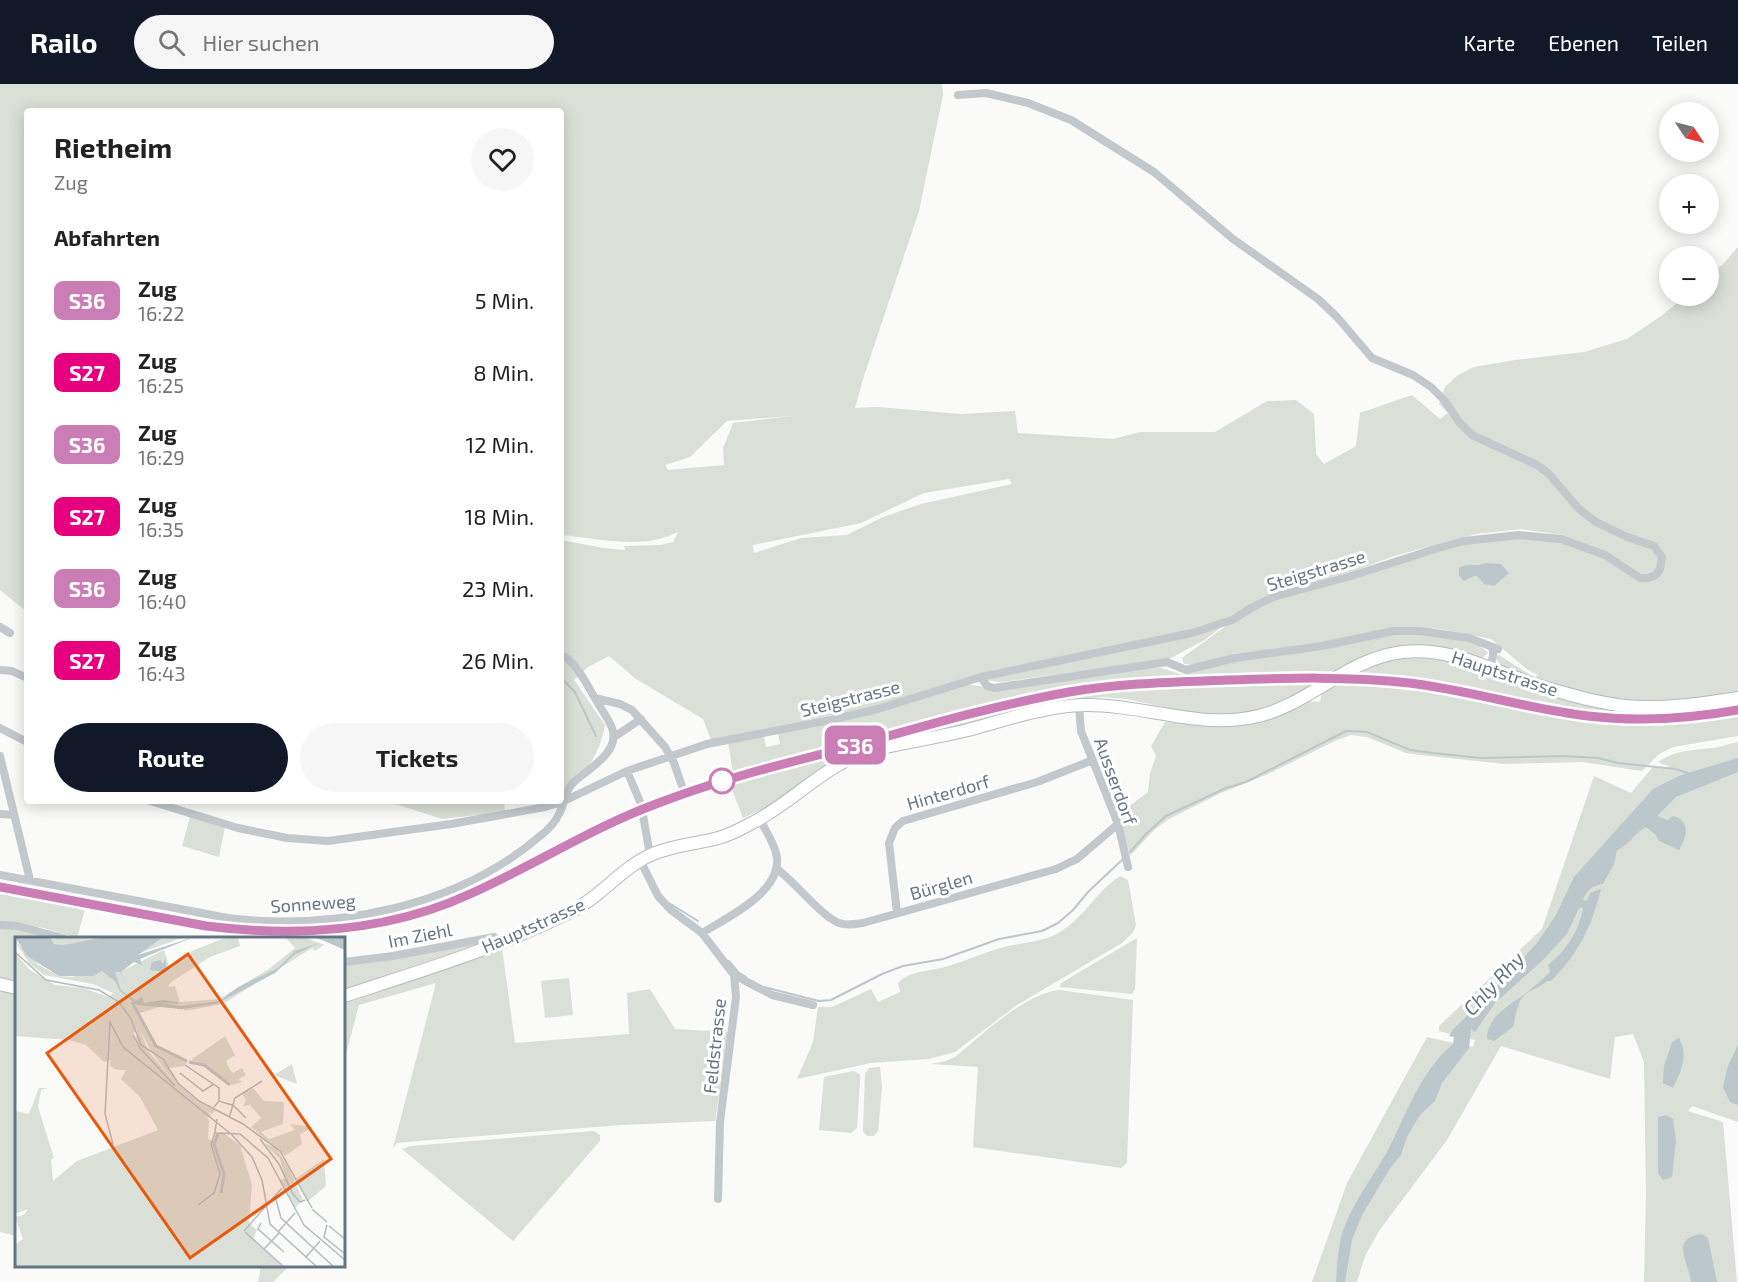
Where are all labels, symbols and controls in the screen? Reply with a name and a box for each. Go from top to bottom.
search box [134,15,554,69]
text: Railo [30,25,98,59]
icon: search [155,26,188,59]
text: Hier suchen [203,29,320,55]
text: Karte [1464,30,1515,55]
text: Ebenen [1548,30,1619,55]
text: Teilen [1652,30,1708,55]
north arrow [1659,102,1719,162]
map controls [1659,102,1719,306]
button: heart [471,128,534,191]
text: Rietheim [54,130,172,164]
text: Zug [54,170,88,194]
button: + [1659,174,1719,234]
text: Abfahrten [54,224,160,250]
button: − [1659,246,1719,306]
text: Zug [138,275,177,301]
text: 5 Min. [475,287,534,313]
text: S36 [69,288,105,313]
text: 16:22 [138,301,185,325]
text: Zug [138,347,177,373]
text: 8 Min. [473,359,534,385]
text: S27 [69,360,105,385]
text: 16:25 [138,373,184,397]
text: Zug [138,419,177,445]
text: 12 Min. [465,431,534,457]
text: S36 [69,432,105,457]
text: 16:29 [138,445,185,469]
text: Zug [138,491,177,517]
text: 18 Min. [464,503,534,529]
text: S27 [69,504,105,529]
text: 16:35 [138,517,184,541]
street label: Steigstrasse [1264,545,1368,595]
text: Zug [138,563,177,589]
text: 23 Min. [462,575,534,601]
text: S36 [69,576,105,601]
text: 16:40 [138,589,186,613]
text: Zug [138,635,177,661]
street label: Hauptstrasse [1449,645,1561,701]
text: 26 Min. [462,647,534,673]
text: S27 [69,648,105,673]
text: 16:43 [138,661,186,685]
street label: Steigstrasse [798,675,902,721]
button: Route [54,723,288,792]
button: Tickets [300,723,534,792]
line badge: S36 [820,726,890,764]
text: S36 [837,733,873,758]
street label: Ausserdorf [1090,734,1142,829]
unlabelled marker [709,768,735,794]
street label: Hinterdorf [904,769,993,814]
street label: Bürglen [907,866,975,904]
street label: Sonneweg [270,889,356,917]
street label: Hauptstrasse [478,892,588,958]
street label: Im Ziehl [386,918,454,952]
inset map [15,937,345,1267]
water label: Chly Rhy [1458,946,1529,1020]
street label: Feldstrasse [698,997,730,1095]

